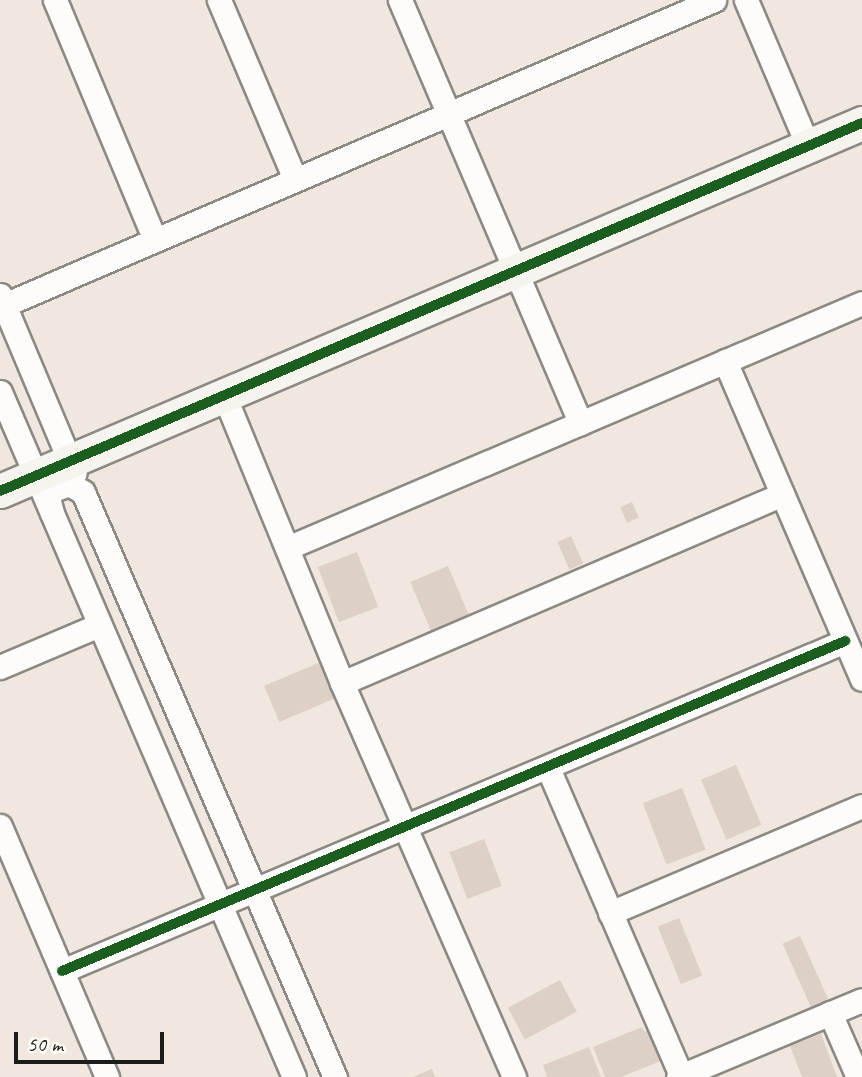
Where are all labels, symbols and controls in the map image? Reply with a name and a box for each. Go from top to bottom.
scale bar [18,1018,168,1062]
text: 50 m [27,1031,63,1057]

